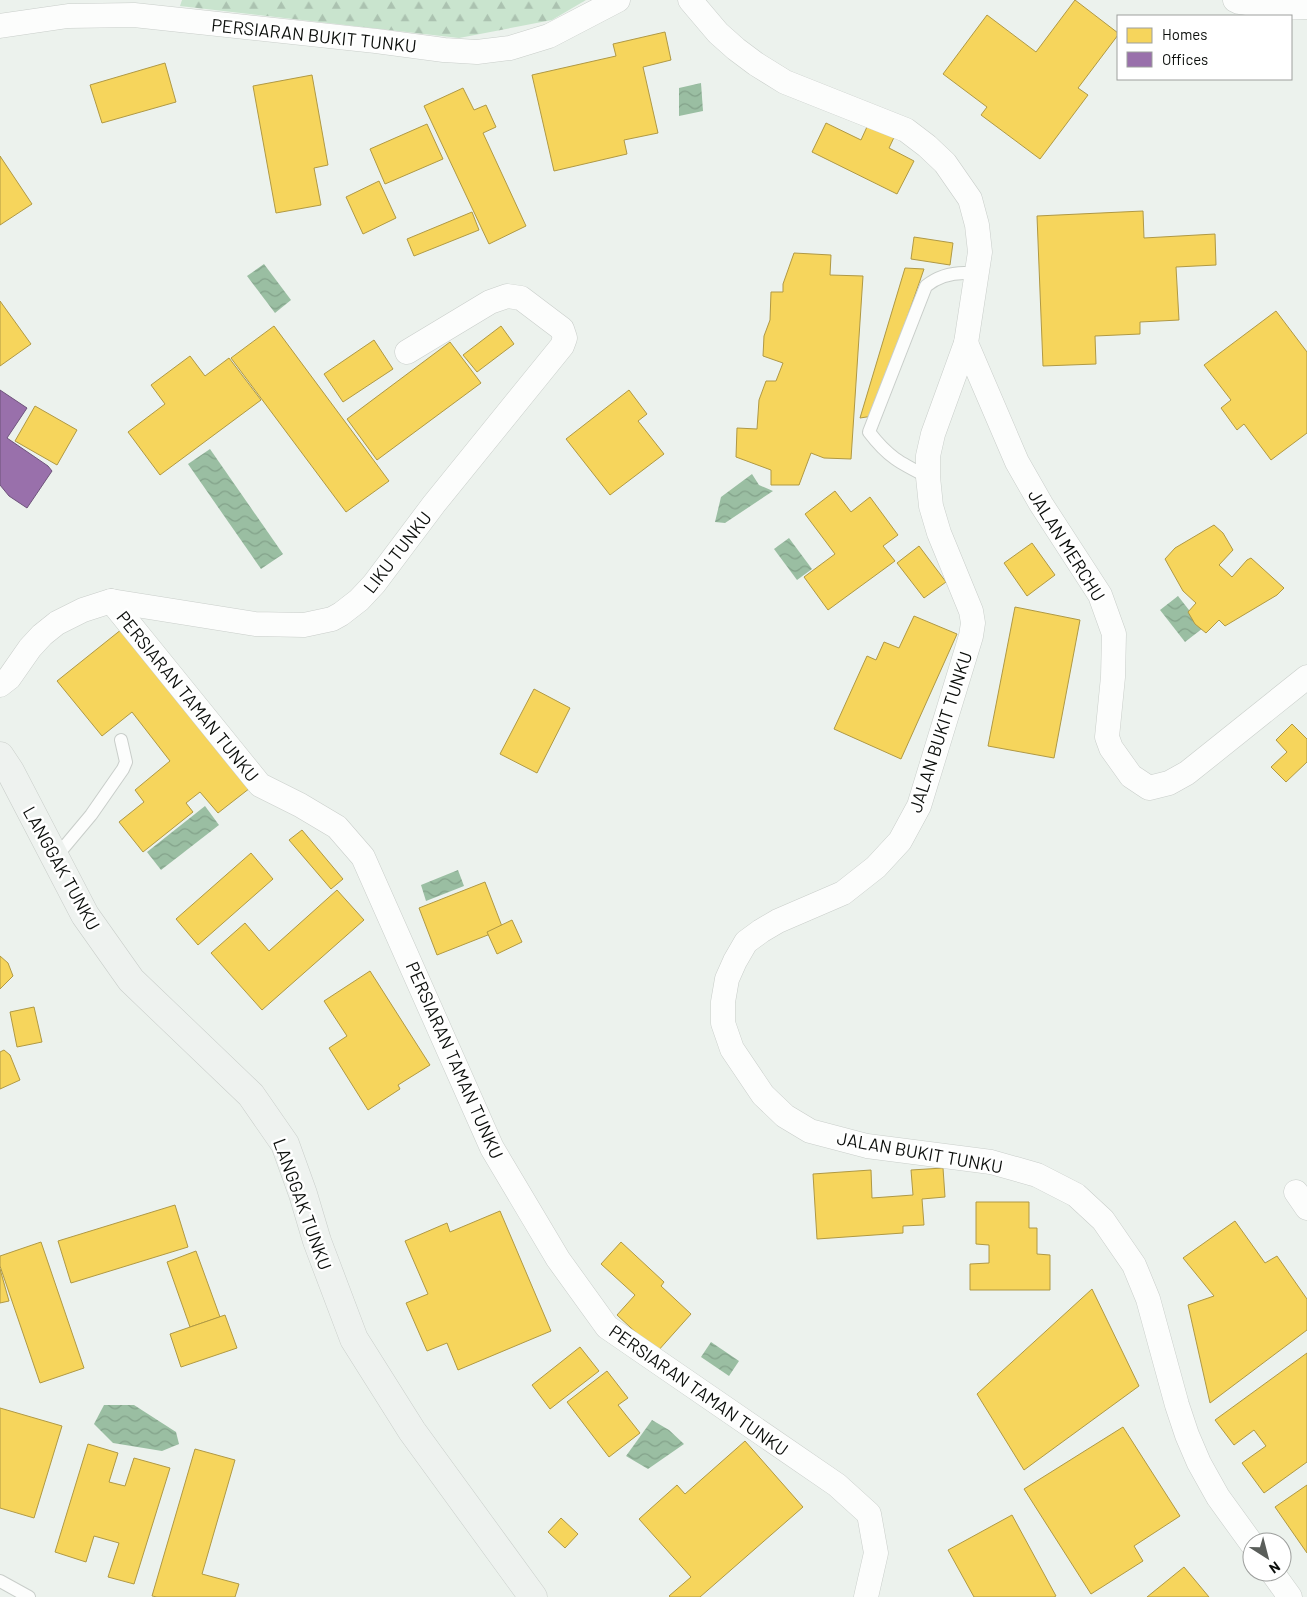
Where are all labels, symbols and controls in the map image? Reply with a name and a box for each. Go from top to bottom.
street label: PERSIARAN BUKIT TUNKU [210,13,418,57]
legend [1117,15,1292,80]
text: Homes [1162,25,1207,43]
text: Offices [1162,50,1208,68]
street label: JALAN MERCHU [1024,485,1110,605]
street label: LIKU TUNKU [358,507,436,597]
street label: PERSIARAN TAMAN TUNKU [112,606,264,786]
street label: JALAN BUKIT TUNKU [904,649,976,815]
street label: LANGGAK TUNKU [19,802,105,934]
street label: PERSIARAN TAMAN TUNKU [402,958,508,1162]
street label: JALAN BUKIT TUNKU [835,1127,1005,1177]
street label: LANGGAK TUNKU [269,1135,337,1273]
street label: PERSIARAN TAMAN TUNKU [605,1320,793,1460]
north arrow [1242,1532,1292,1582]
text: N [1266,1558,1284,1578]

